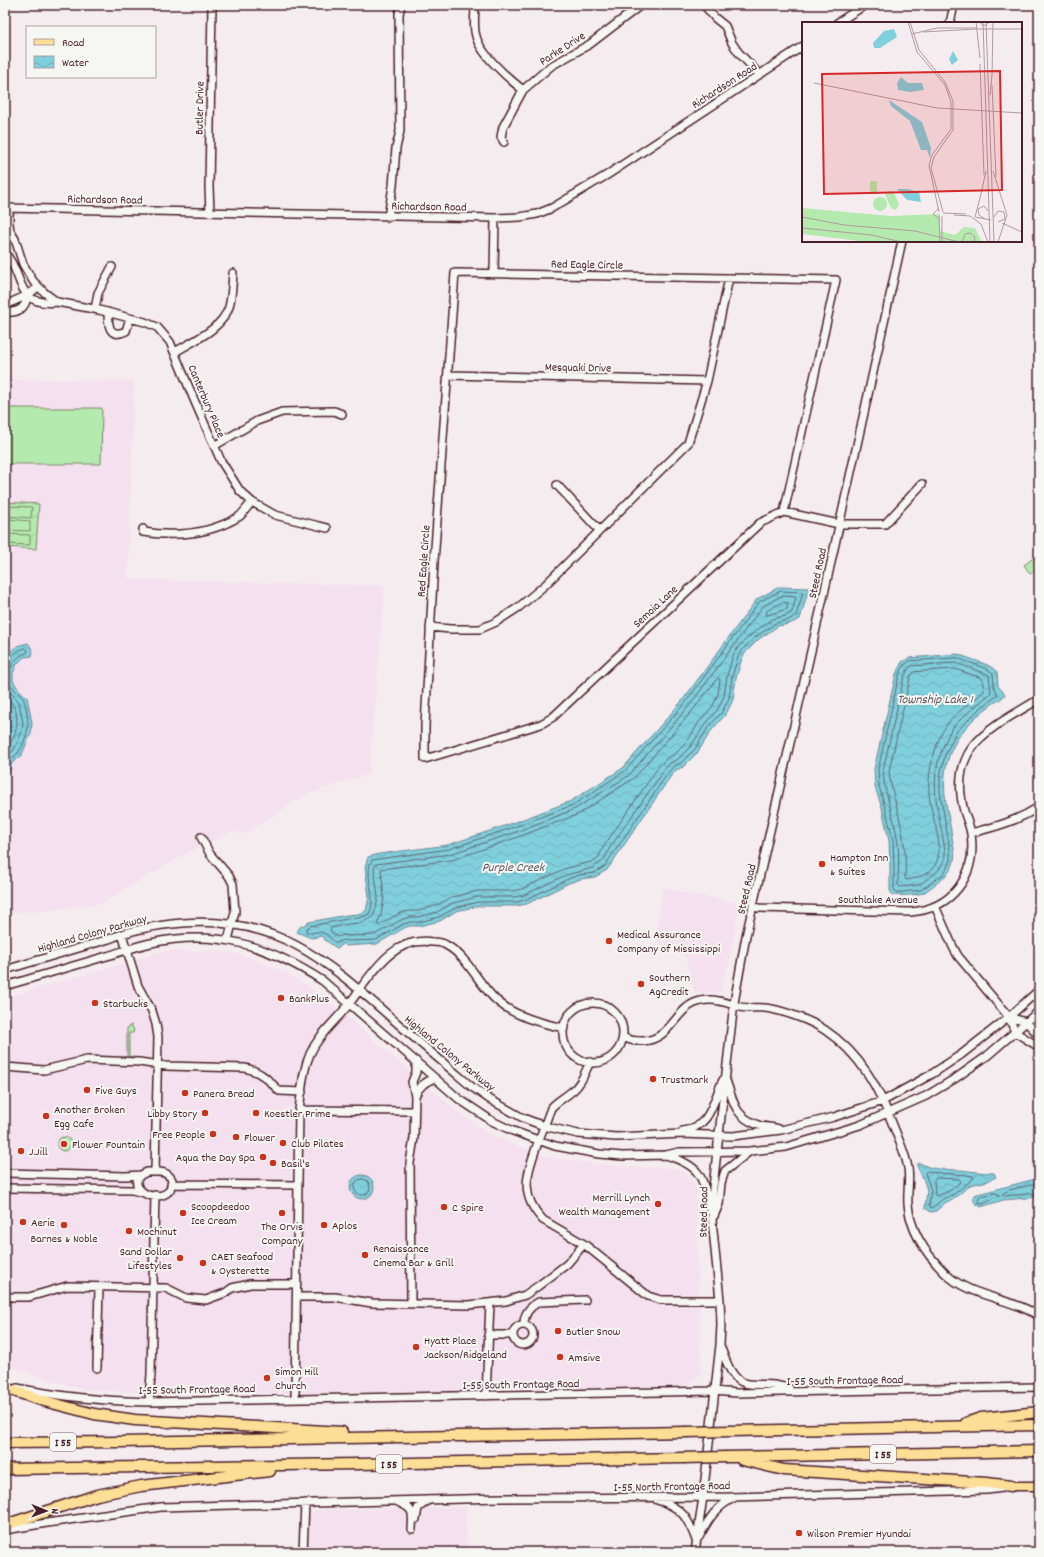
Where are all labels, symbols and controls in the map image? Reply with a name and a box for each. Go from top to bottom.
inset map [802,22,1022,242]
legend [26,26,156,78]
street label: Parke Drive [537,28,589,70]
text: Road [62,35,84,52]
text: Water [62,55,89,72]
street label: Richardson Road [689,59,761,114]
street label: Butler Drive [192,81,209,135]
street label: Richardson Road [67,191,143,210]
street label: Richardson Road [391,198,467,217]
street label: Red Eagle Circle [551,256,623,275]
street label: Mesquaki Drive [545,359,611,378]
street label: Canterbury Place [183,362,229,441]
street label: Red Eagle Circle [413,524,435,598]
street label: Steed Road [805,547,832,600]
street label: Semoia Lane [630,582,682,632]
water label: Township Lake 1 [897,691,974,710]
place label: Hampton Inn & Suites [830,850,889,881]
water label: Purple Creek [482,859,546,878]
marker: Hampton Inn & Suites [817,859,827,869]
street label: Steed Road [733,863,761,916]
street label: Southlake Avenue [838,892,918,909]
street label: Highland Colony Parkway [36,910,150,958]
place label: Medical Assurance Company of Mississippi [617,927,720,958]
marker: Medical Assurance Company of Mississippi [604,936,614,946]
place label: Southern AgCredit [649,970,690,1001]
marker: Southern AgCredit [636,979,646,989]
place label: BankPlus [289,991,329,1008]
marker: BankPlus [276,993,286,1003]
place label: Starbucks [103,996,148,1013]
marker: Starbucks [90,998,100,1008]
street label: Highland Colony Parkway [400,1012,499,1097]
place label: Trustmark [661,1072,708,1089]
marker: Trustmark [648,1074,658,1084]
place label: Five Guys [95,1083,137,1100]
marker: Five Guys [82,1085,92,1095]
place label: Panera Bread [193,1086,254,1103]
marker: Panera Bread [180,1088,190,1098]
place label: Another Broken Egg Cafe [54,1102,126,1133]
place label: Libby Story [148,1106,198,1123]
place label: Koestler Prime [264,1106,331,1123]
marker: Libby Story [200,1108,210,1118]
marker: Koestler Prime [251,1108,261,1118]
marker: Another Broken Egg Cafe [41,1111,51,1121]
place label: Free People [152,1127,205,1144]
marker: Free People [208,1129,218,1139]
place label: Flower [244,1130,276,1147]
marker: Flower [231,1132,241,1142]
place label: Club Pilates [291,1136,344,1153]
place label: Flower Fountain [72,1137,145,1154]
marker: Club Pilates [278,1138,288,1148]
marker: Flower Fountain [59,1139,69,1149]
place label: J.Jill [29,1144,48,1161]
marker: J.Jill [16,1146,26,1156]
place label: Aqua the Day Spa [176,1150,255,1167]
marker: Aqua the Day Spa [258,1152,268,1162]
place label: Basil's [281,1156,310,1173]
marker: Basil's [268,1158,278,1168]
street label: Steed Road [696,1186,713,1238]
place label: Merrill Lynch Wealth Management [559,1190,651,1221]
place label: Scoopdeedoo Ice Cream [191,1199,250,1230]
marker: Merrill Lynch Wealth Management [653,1199,663,1209]
place label: C Spire [452,1200,483,1217]
marker: C Spire [439,1202,449,1212]
marker: Scoopdeedoo Ice Cream [178,1208,188,1218]
marker: The Orvis Company [277,1208,287,1218]
place label: Aerie [31,1215,55,1232]
marker: Aerie [18,1217,28,1227]
place label: Aplos [332,1218,357,1235]
place label: The Orvis Company [261,1219,304,1250]
marker: Barnes & Noble [59,1220,69,1230]
marker: Aplos [319,1220,329,1230]
place label: Mochinut [137,1224,178,1241]
marker: Mochinut [124,1226,134,1236]
place label: Barnes & Noble [30,1231,98,1248]
place label: Renaissance Cinema Bar & Grill [373,1241,454,1272]
place label: Sand Dollar Lifestyles [120,1244,173,1275]
place label: CAET Seafood & Oysterette [211,1249,273,1280]
marker: Renaissance Cinema Bar & Grill [360,1250,370,1260]
marker: Sand Dollar Lifestyles [175,1253,185,1263]
marker: CAET Seafood & Oysterette [198,1258,208,1268]
place label: Butler Snow [566,1324,621,1341]
marker: Butler Snow [553,1326,563,1336]
place label: Hyatt Place Jackson/Ridgeland [424,1333,507,1364]
marker: Hyatt Place Jackson/Ridgeland [411,1342,421,1352]
place label: Amsive [568,1350,600,1367]
marker: Amsive [555,1352,565,1362]
place label: Simon Hill Church [275,1364,319,1395]
street label: I-55 South Frontage Road [787,1372,903,1391]
marker: Simon Hill Church [262,1373,272,1383]
street label: I-55 South Frontage Road [463,1376,579,1395]
street label: I-55 South Frontage Road [139,1381,255,1400]
road number: I 55 [50,1433,76,1451]
road number: I 55 [870,1445,896,1463]
road number: I 55 [376,1455,402,1473]
street label: I-55 North Frontage Road [614,1478,730,1497]
north arrow [26,1491,66,1531]
text: N [46,1508,62,1515]
place label: Wilson Premier Hyundai [807,1526,911,1543]
marker: Wilson Premier Hyundai [794,1528,804,1538]

